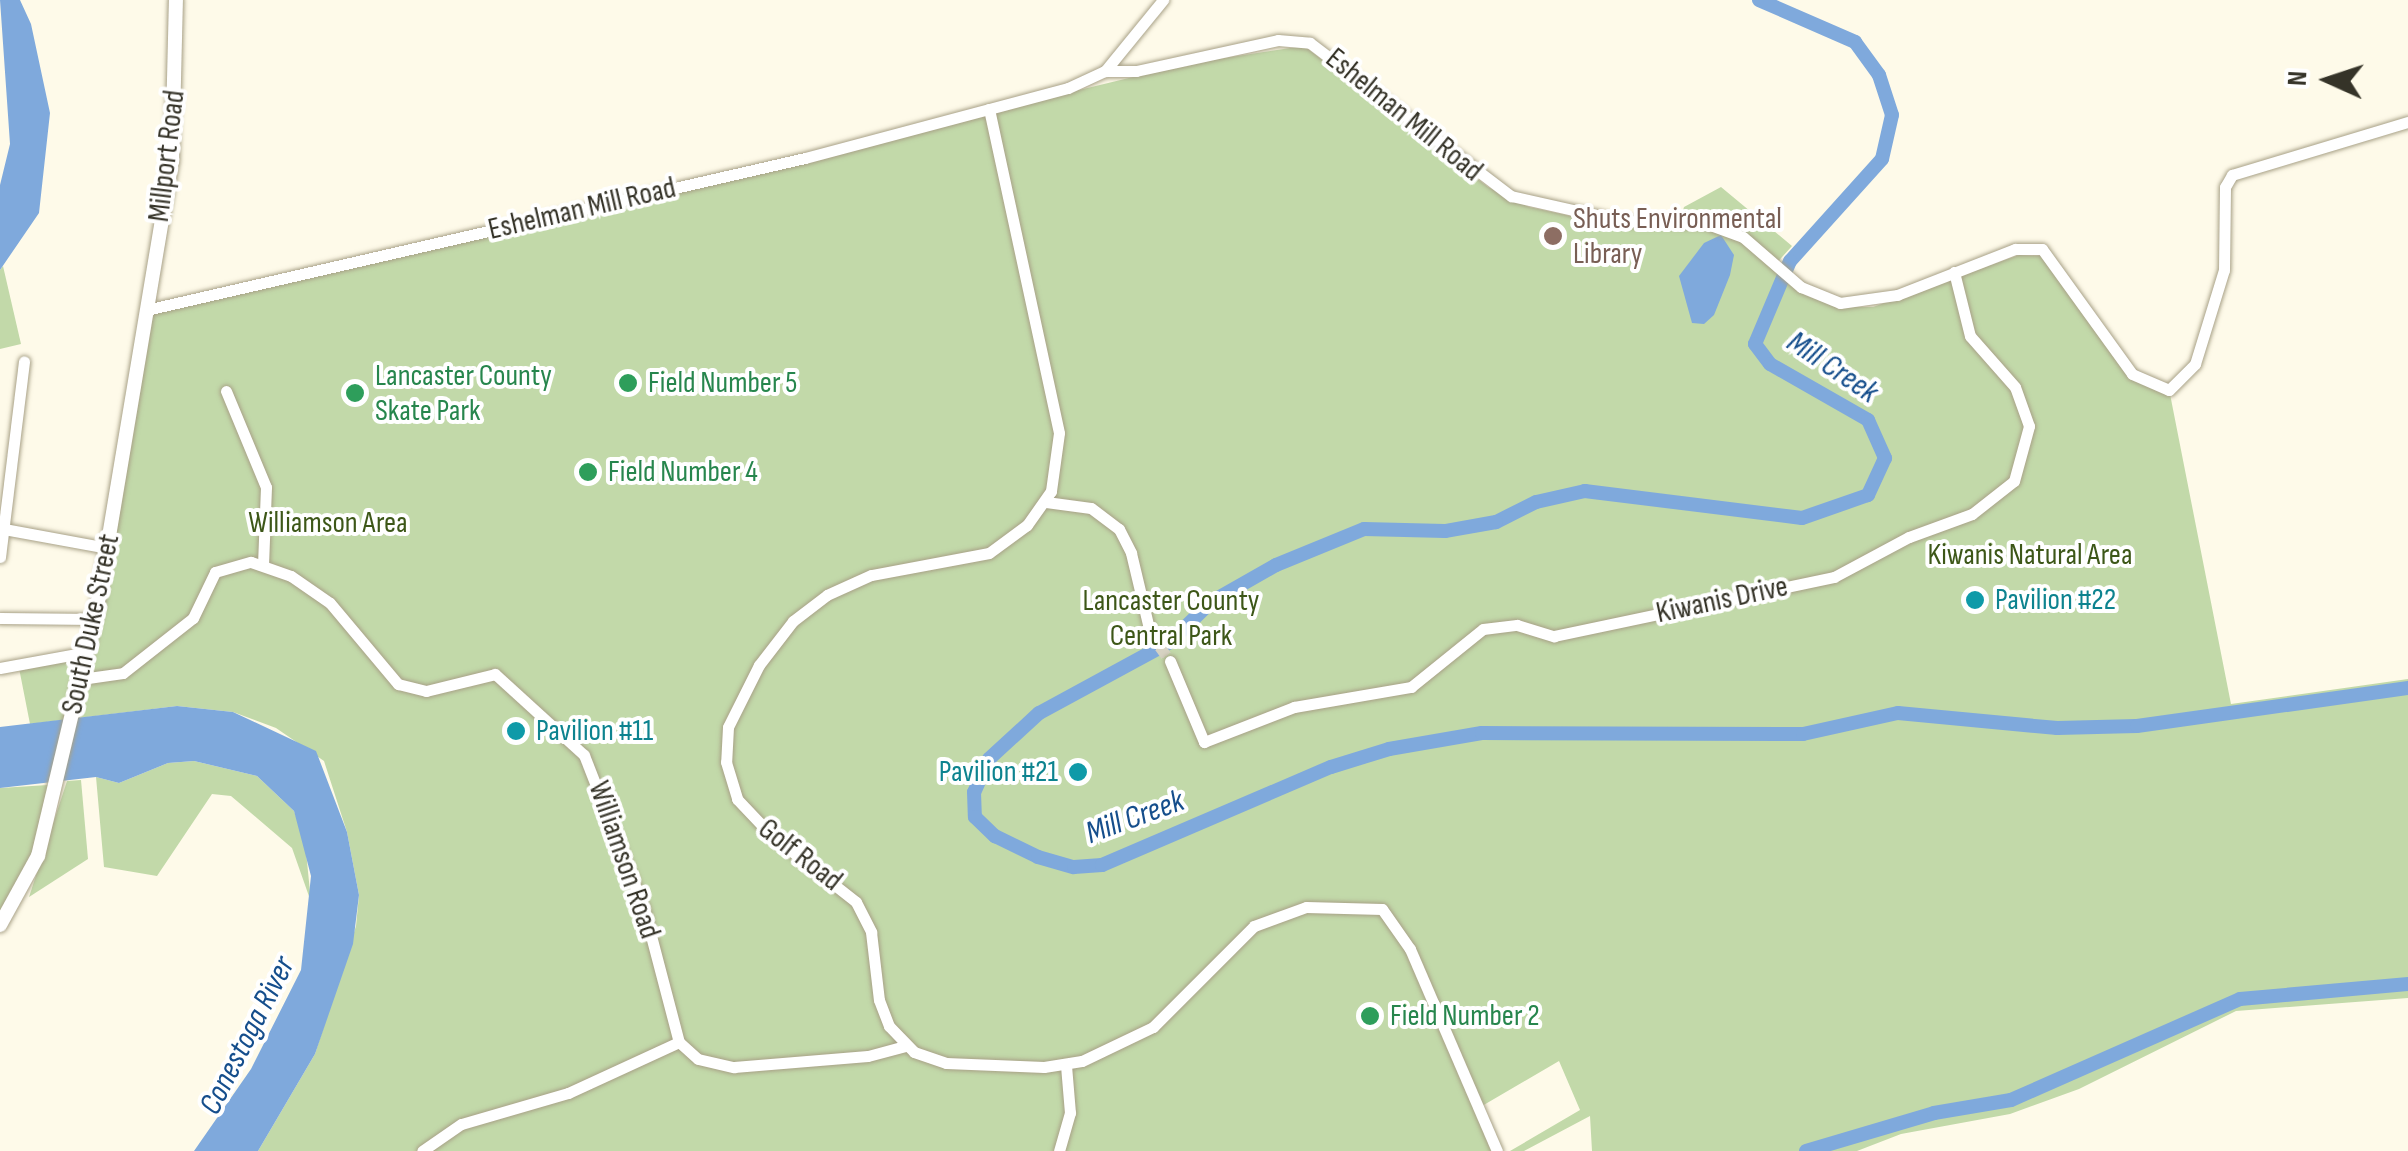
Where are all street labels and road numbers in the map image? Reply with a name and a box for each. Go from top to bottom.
street label: Eshelman Mill Road [1318,41,1490,189]
street label: Millport Road [141,88,193,224]
street label: Eshelman Mill Road [485,170,679,248]
street label: South Duke Street [54,531,128,717]
street label: Kiwanis Drive [1653,569,1791,631]
street label: Williamson Road [580,777,668,943]
street label: Golf Road [751,811,849,899]

